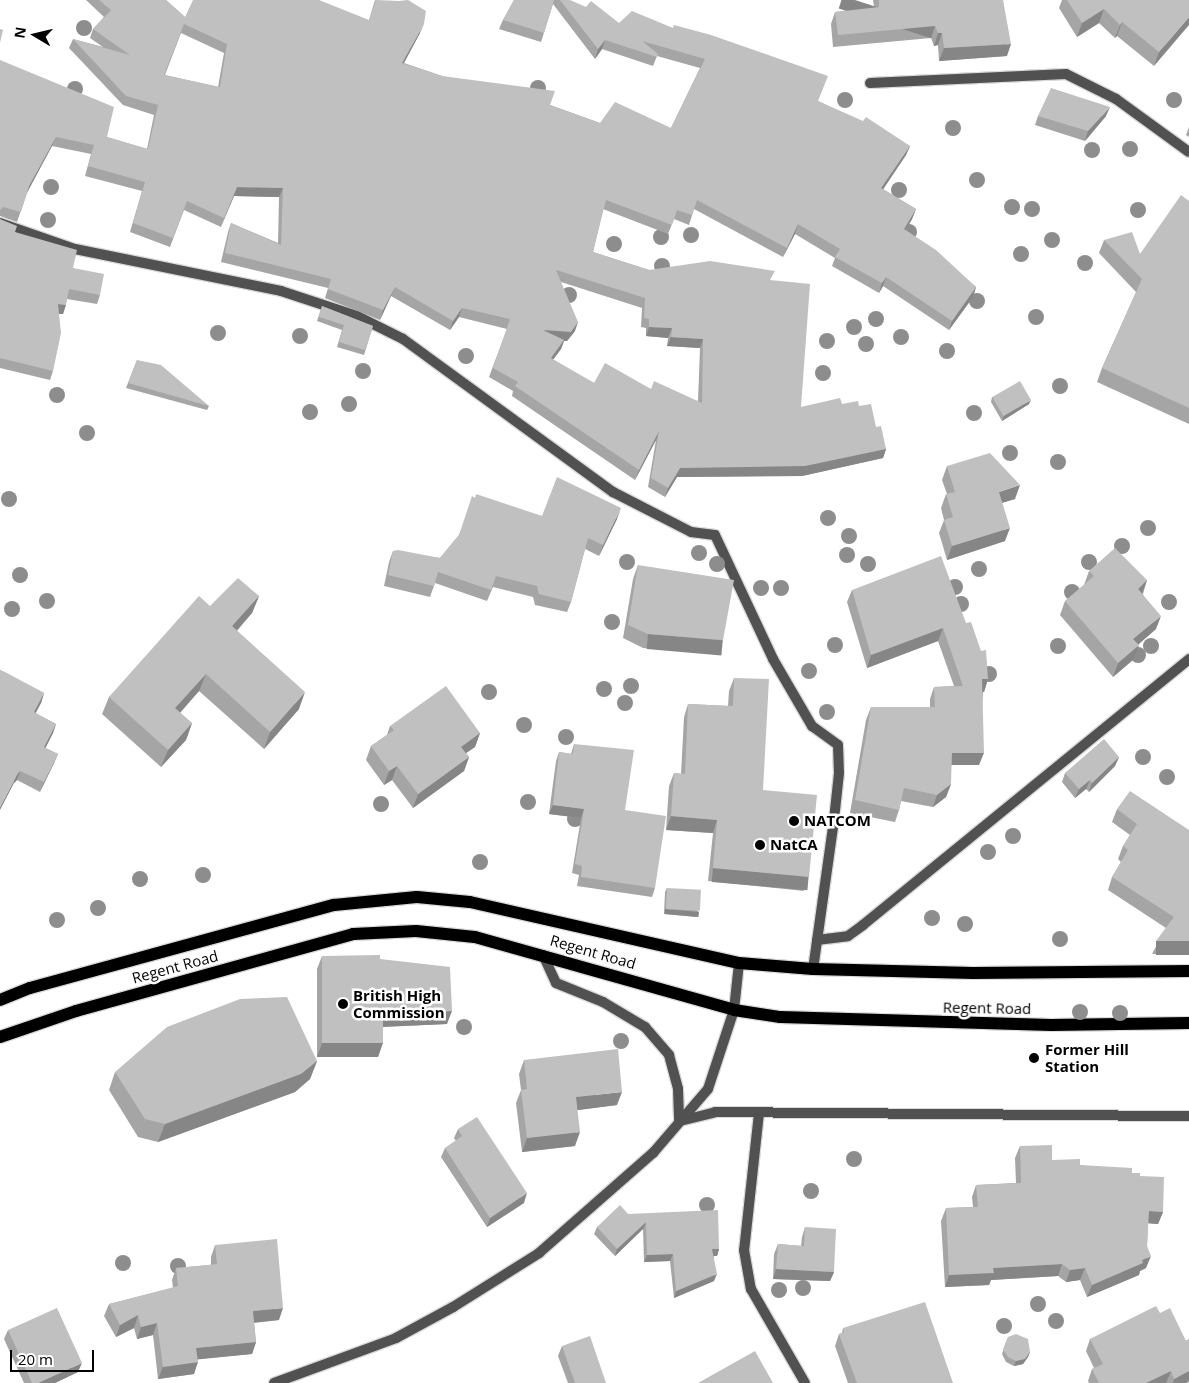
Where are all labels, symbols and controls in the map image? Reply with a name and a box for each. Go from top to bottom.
north arrow [10,10,60,60]
text: N [9,25,30,40]
place label: NATCOM [804,812,871,830]
marker: NATCOM [788,815,800,827]
place label: NatCA [770,836,818,854]
marker: NatCA [754,839,766,851]
street label: Regent Road [548,931,638,973]
street label: Regent Road [130,947,220,987]
place label: British High Commission [353,986,445,1021]
marker: British High Commission [337,998,349,1010]
street label: Regent Road [943,998,1031,1018]
place label: Former Hill Station [1045,1040,1129,1075]
marker: Former Hill Station [1027,1051,1041,1065]
scale bar [12,1340,96,1372]
text: 20 m [18,1349,53,1369]

